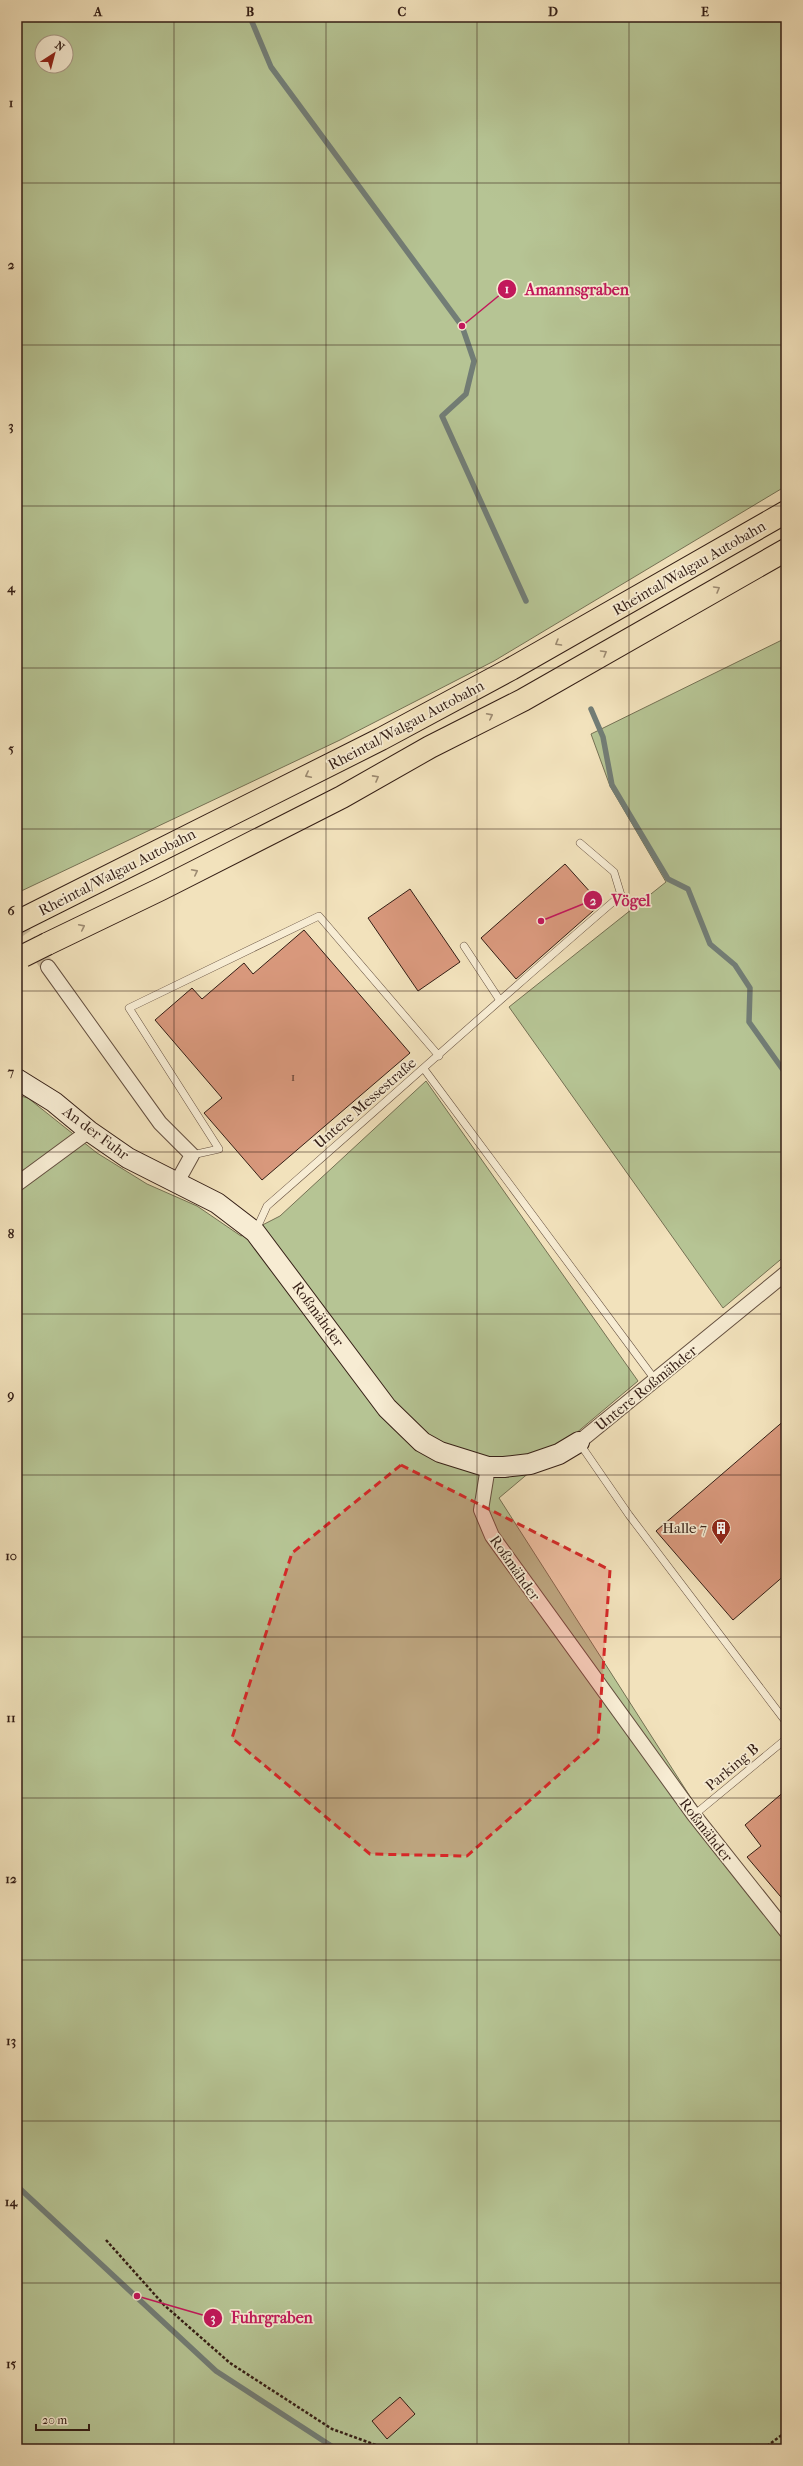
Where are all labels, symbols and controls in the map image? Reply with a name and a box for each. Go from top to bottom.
text: A [93,4,103,19]
text: B [246,4,255,19]
text: C [398,4,407,19]
text: D [548,4,558,19]
text: E [701,4,709,19]
north arrow [34,34,74,74]
text: N [52,39,67,54]
text: 1 [9,95,14,110]
text: 2 [8,257,15,272]
callout: Amannsgraben [497,275,637,303]
text: Amannsgraben [524,280,630,300]
text: 1 [505,282,509,296]
text: 3 [8,418,14,434]
street label: Rheintal/Walgau Autobahn [609,517,769,619]
text: 4 [6,580,16,596]
one-way arrow [713,587,720,594]
one-way arrow [555,638,562,645]
one-way arrow [600,651,607,658]
street label: Rheintal/Walgau Autobahn [325,676,487,774]
one-way arrow [486,714,493,721]
text: 5 [8,741,14,756]
one-way arrow [305,770,313,778]
one-way arrow [371,775,379,782]
street label: Rheintal/Walgau Autobahn [35,824,199,920]
one-way arrow [191,869,199,876]
callout: Vögel [583,886,659,914]
text: Vögel [610,891,651,911]
text: 2 [590,894,597,908]
text: 6 [7,903,15,918]
one-way arrow [78,924,85,932]
street label: Untere Messestraße [310,1053,420,1152]
text: 7 [7,1064,15,1079]
house number: 1 [291,1069,295,1084]
street label: An der Fuhr [59,1102,133,1164]
text: 8 [8,1226,15,1241]
street label: Roßmähder [288,1278,348,1351]
street label: Untere Roßmähder [591,1341,701,1435]
text: 9 [7,1387,15,1403]
building icon: Halle 7 [710,1517,732,1545]
place label: Halle 7 [662,1519,707,1537]
street label: Roßmähder [486,1532,545,1605]
text: 10 [5,1548,17,1563]
text: 11 [6,1710,16,1725]
street label: Parking B [702,1740,762,1794]
street label: Roßmähder [675,1794,737,1866]
text: 12 [5,1871,17,1886]
text: 13 [6,2033,16,2049]
text: 14 [5,2194,18,2210]
callout: Fuhrgraben [203,2304,321,2332]
text: Fuhrgraben [230,2308,314,2328]
text: 3 [211,2311,216,2326]
text: 15 [6,2356,16,2371]
scale bar [36,2406,89,2432]
text: 20 m [42,2413,67,2427]

